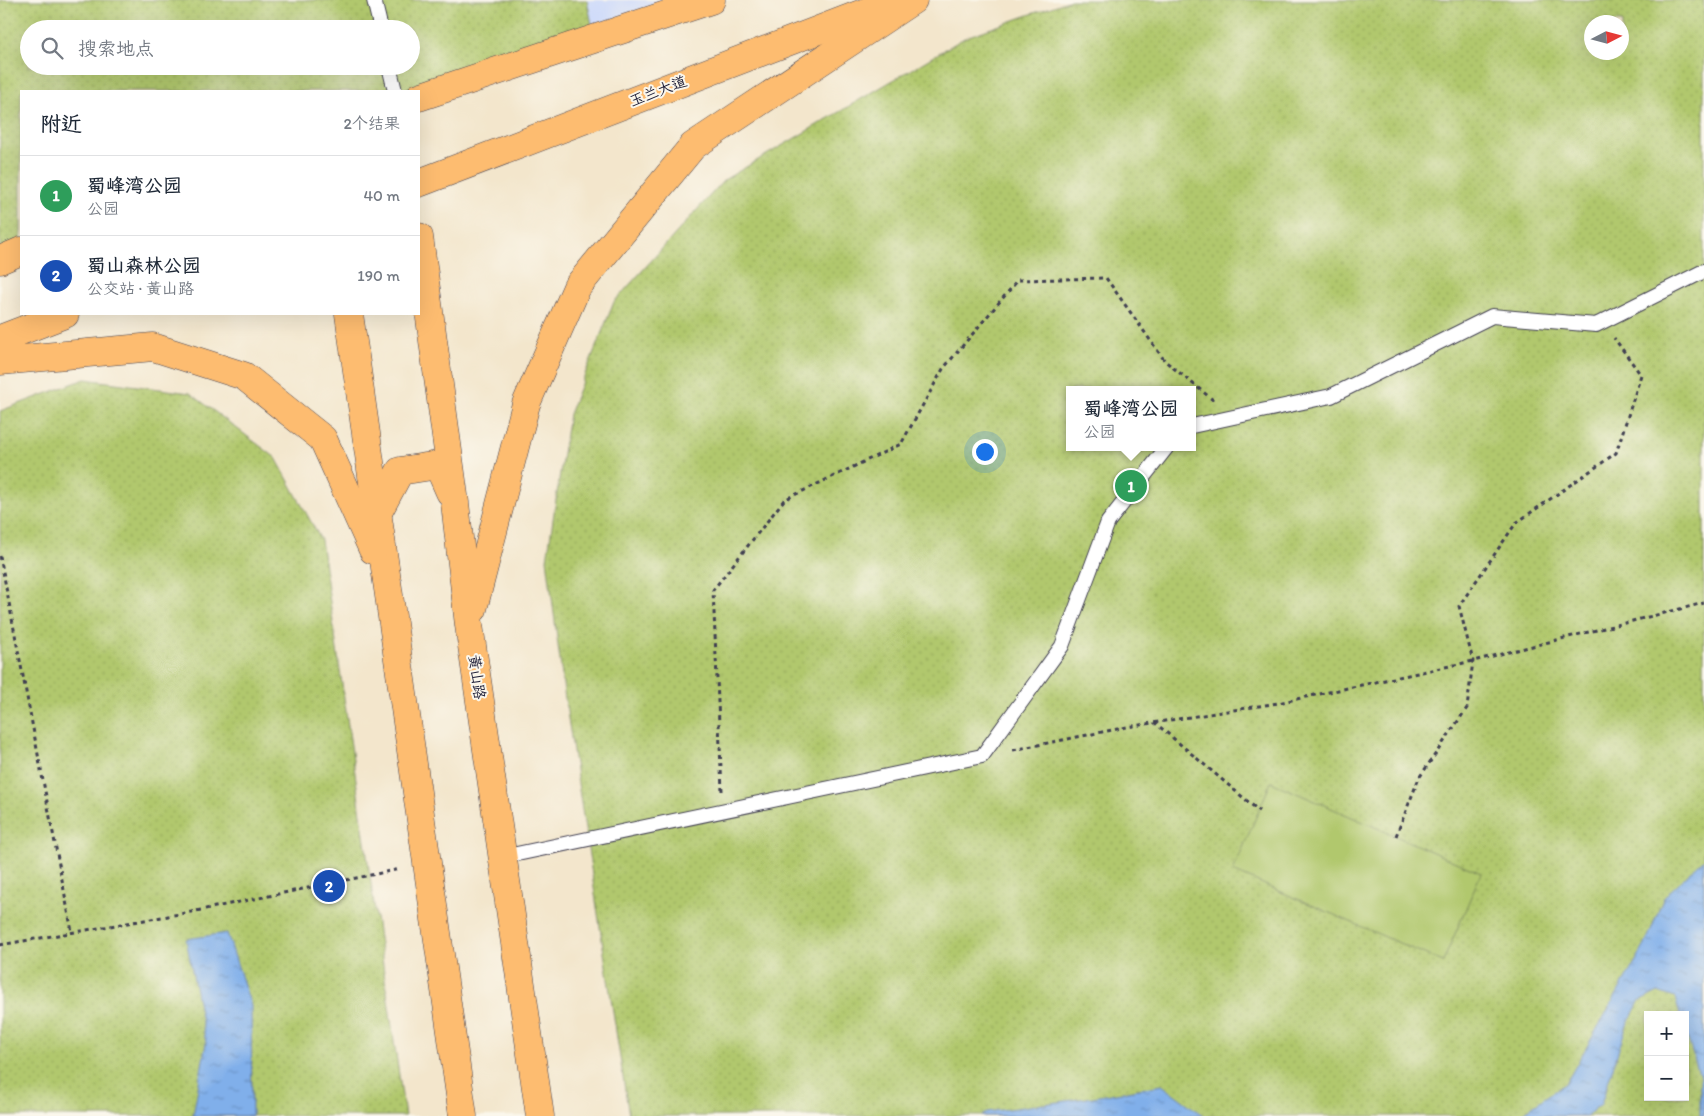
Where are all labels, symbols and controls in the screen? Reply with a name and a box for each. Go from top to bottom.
north arrow [1584,15,1629,60]
search box [20,20,420,75]
icon: search [38,34,66,62]
text: 搜索地点 [78,37,154,60]
street label: 玉兰大道 [627,72,689,110]
text: 附近 [40,111,82,136]
text: 2个结果 [344,114,400,133]
text: 蜀峰湾公园 [87,174,182,197]
text: 1 [52,186,60,205]
text: 40 m [363,186,400,205]
text: 公园 [87,199,119,218]
text: 蜀山森林公园 [87,254,201,277]
text: 2 [52,266,60,285]
text: 190 m [357,266,400,285]
text: 公交站 · 黄山路 [87,279,194,298]
popup [1066,386,1196,451]
text: 蜀峰湾公园 [1083,397,1179,420]
text: 公园 [1083,422,1116,441]
your location [972,439,998,465]
pin: 1 [1115,467,1147,505]
street label: 黄山路 [465,653,489,701]
pin: 2 [313,867,345,905]
map controls [1644,1011,1689,1101]
button: + [1644,1011,1689,1056]
button: − [1644,1056,1689,1101]

